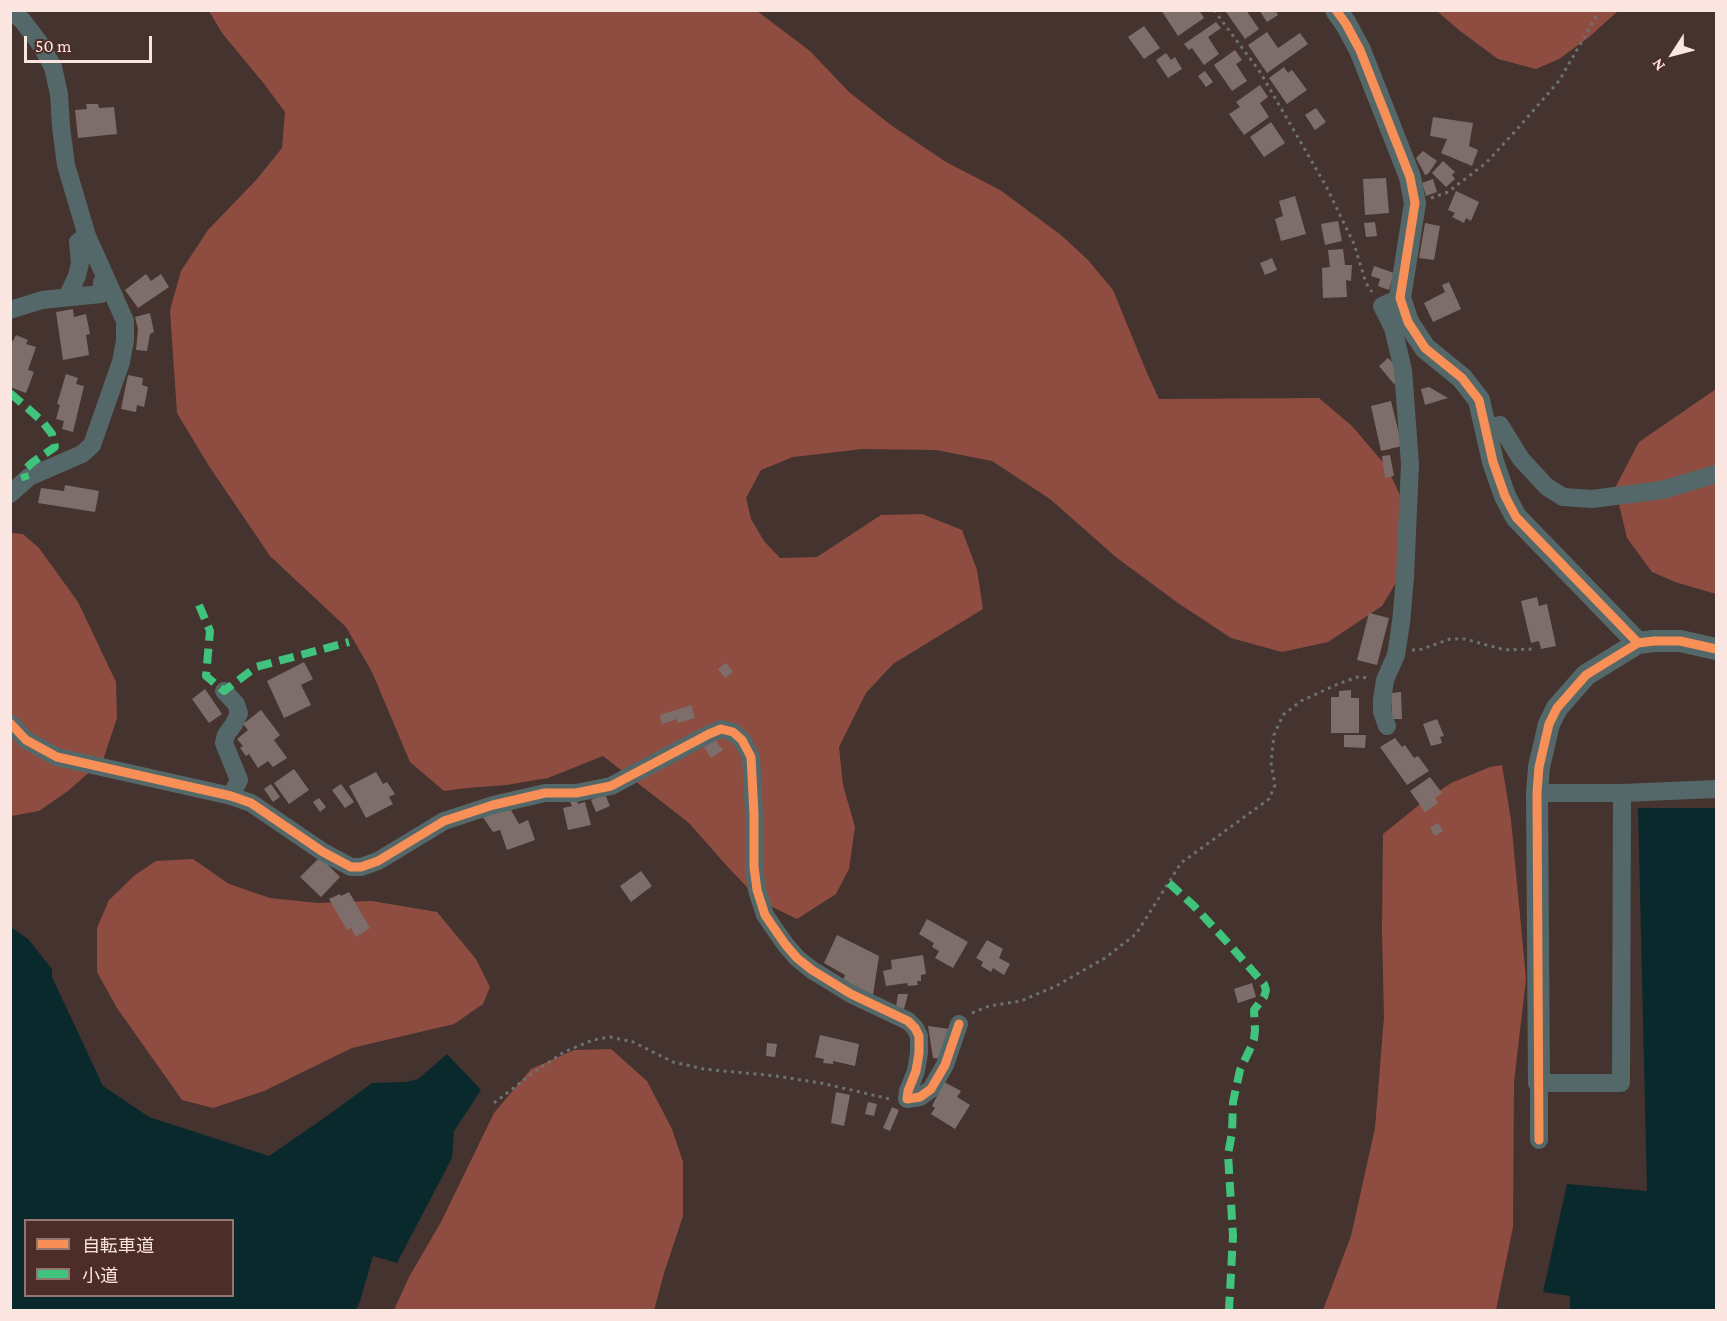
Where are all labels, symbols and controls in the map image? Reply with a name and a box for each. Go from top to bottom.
scale bar [27,24,154,62]
north arrow [1643,24,1703,84]
text: 50 m [35,36,72,56]
text: N [1648,55,1668,74]
legend [24,1219,234,1297]
text: 自転車道 [82,1236,154,1256]
text: 小道 [82,1266,118,1286]

